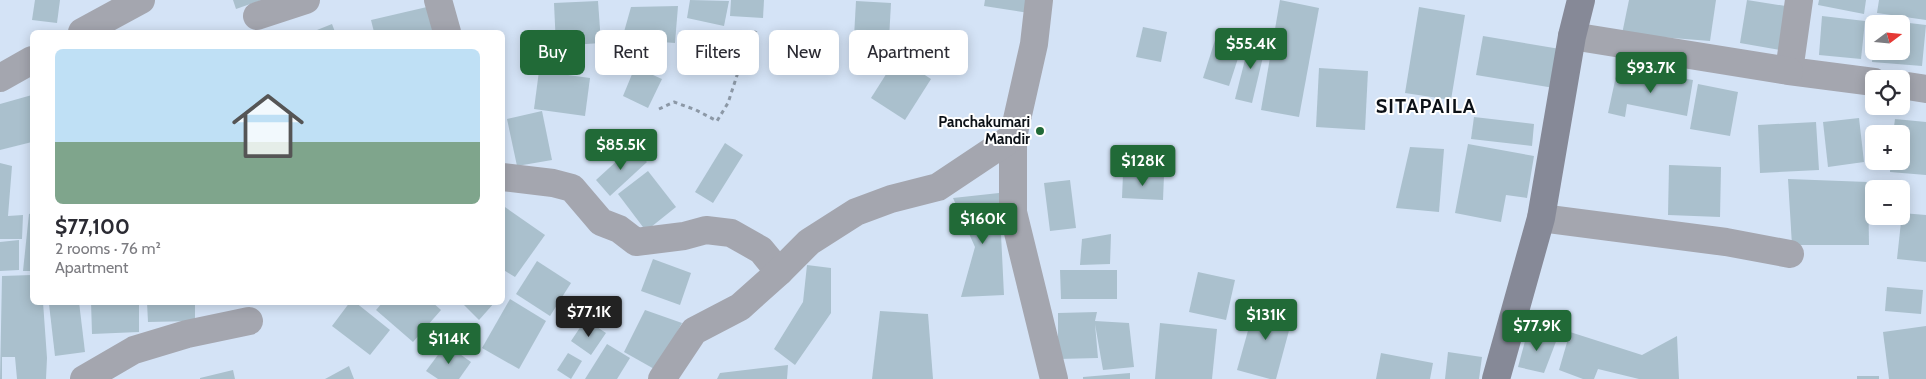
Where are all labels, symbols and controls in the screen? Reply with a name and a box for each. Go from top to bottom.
north arrow [1865,15,1910,60]
map controls [1865,15,1910,225]
pin: $55.4K [1210,28,1292,70]
chip: Buy [520,30,585,75]
chip: Rent [595,30,667,75]
chip: Filters [677,30,759,75]
chip: New [769,30,839,75]
chip: Apartment [849,30,968,75]
text: $55.4K [1226,34,1276,53]
pin: $93.7K [1610,52,1692,94]
text: $93.7K [1627,58,1675,77]
button: locate [1865,70,1910,115]
icon: home [223,81,313,171]
district label: SITAPAILA [1376,94,1476,118]
place label: Panchakumari Mandir [938,113,1030,148]
marker: Panchakumari Mandir [1034,125,1046,137]
button: + [1865,125,1910,170]
pin: $85.5K [580,128,662,171]
text: $85.5K [596,135,646,154]
pin: $128K [1108,144,1178,187]
text: $128K [1121,151,1165,170]
button: − [1865,180,1910,225]
pin: $160K [948,202,1018,245]
text: $160K [960,209,1006,228]
text: $77,100 [55,214,130,239]
text: 2 rooms · 76 m² [55,239,161,258]
text: Apartment [55,258,128,277]
pin: $77.1K [548,296,630,338]
pin: $131K [1231,298,1301,341]
text: $77.1K [567,302,611,321]
text: $131K [1246,305,1286,324]
pin: $77.9K [1496,310,1578,352]
text: $77.9K [1513,316,1561,335]
pin: $114K [414,322,484,365]
text: $114K [428,329,470,348]

